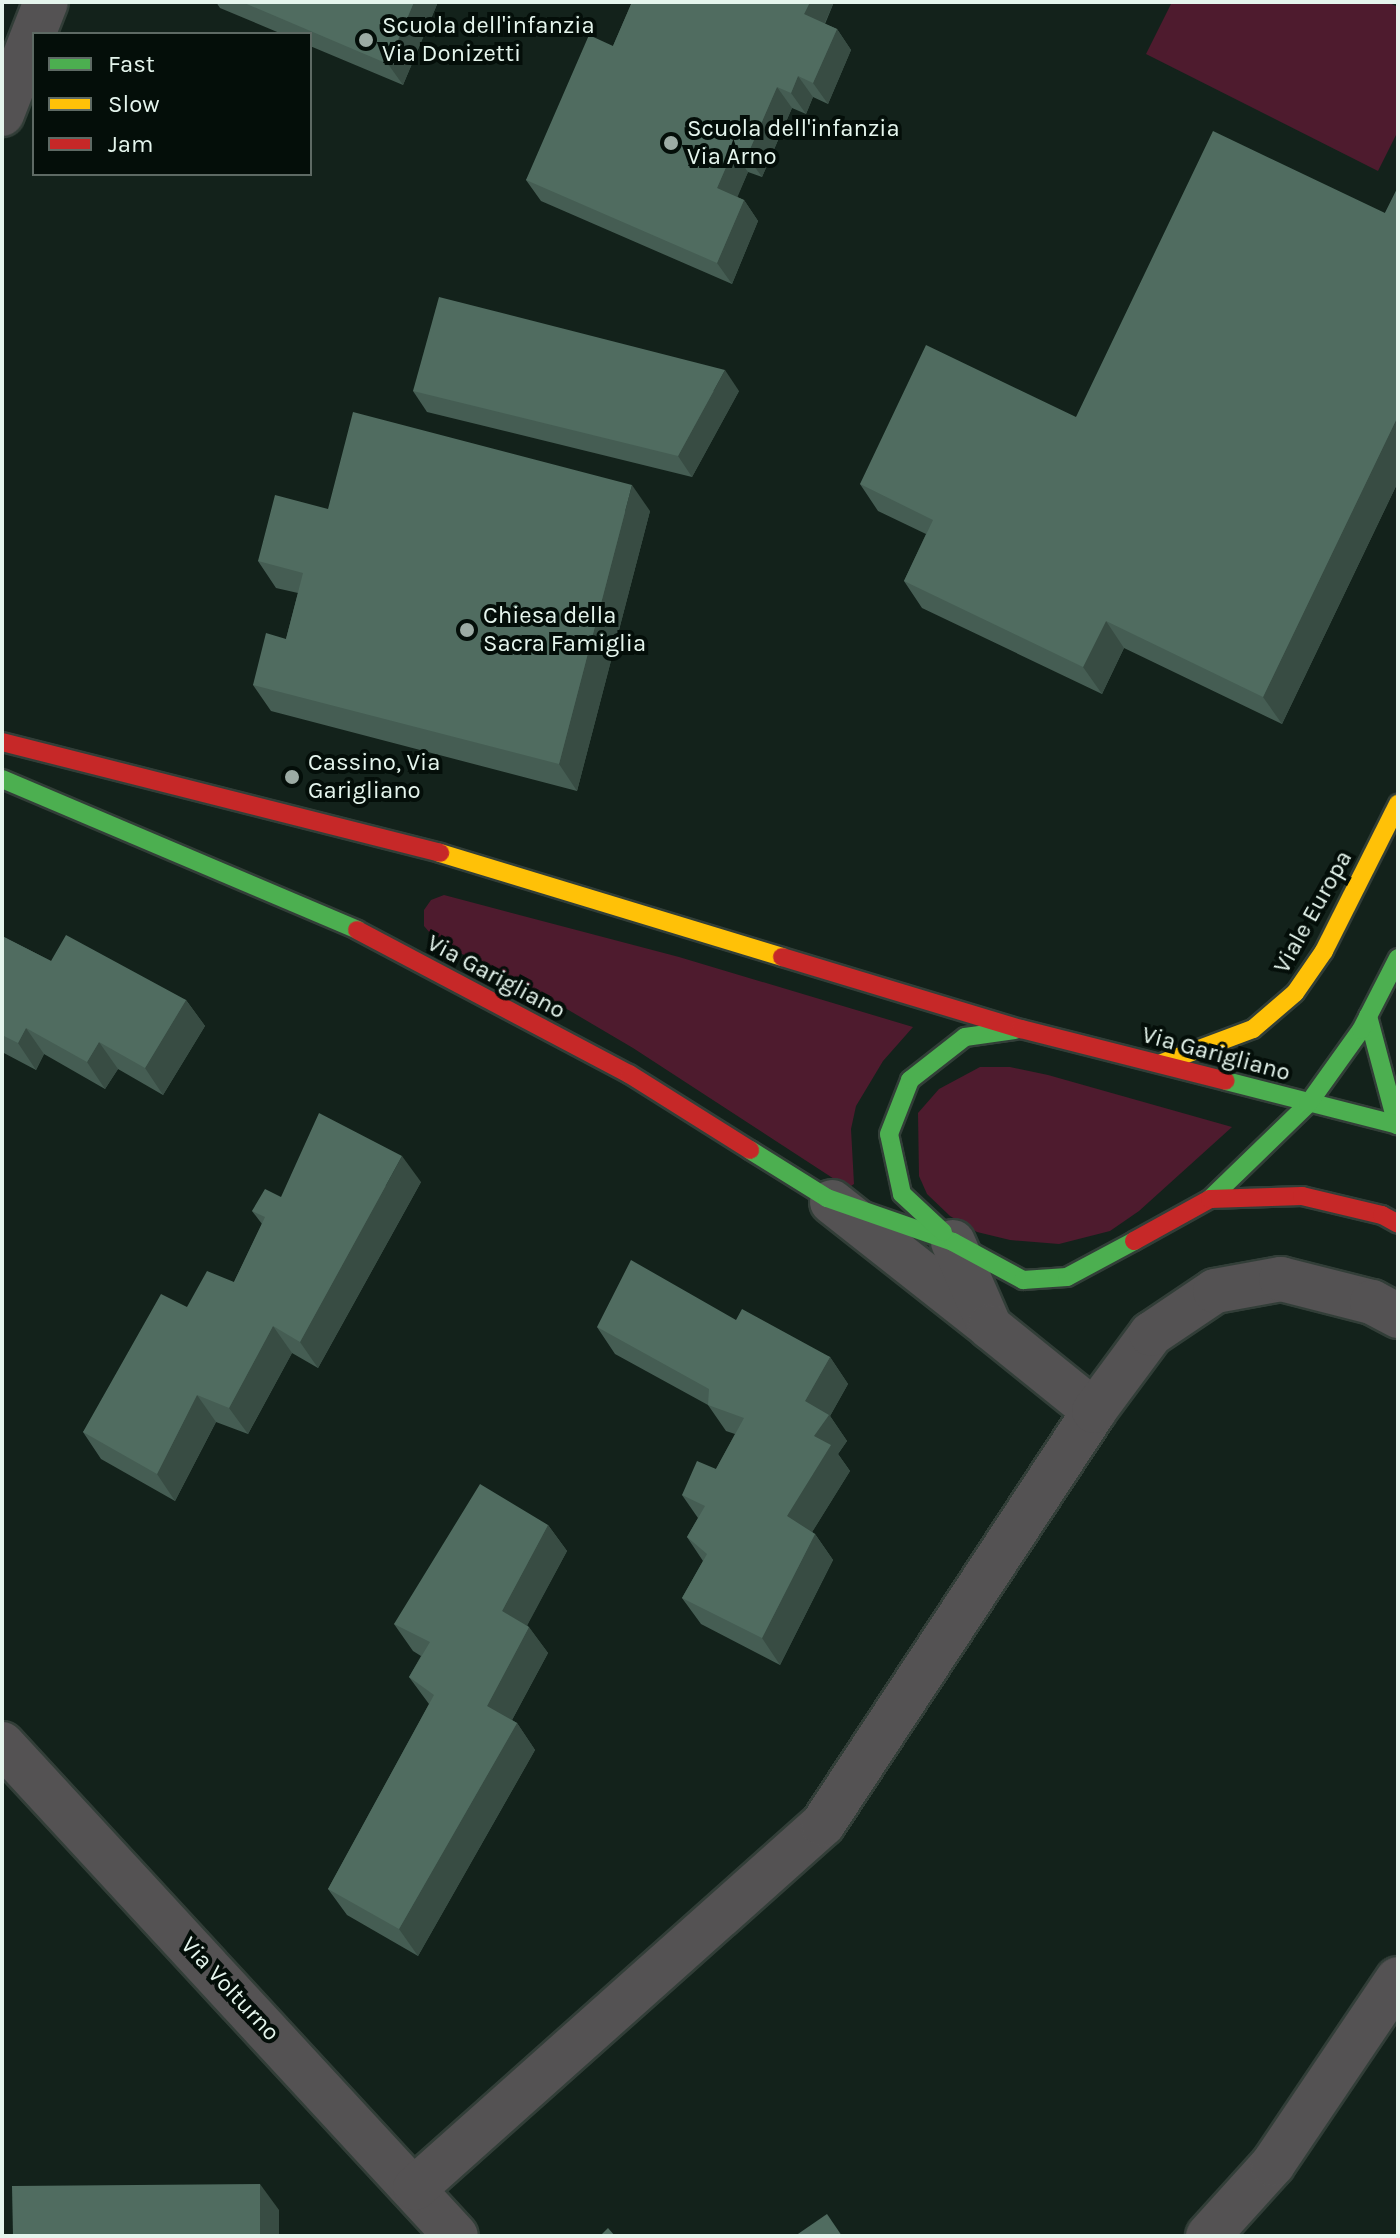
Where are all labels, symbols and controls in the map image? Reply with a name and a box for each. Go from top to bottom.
place label: Scuola dell'infanzia Via Donizetti [382,12,595,68]
marker: Scuola dell'infanzia Via Donizetti [357,31,375,49]
legend [32,32,312,176]
text: Fast [108,50,155,78]
text: Slow [108,90,160,118]
place label: Scuola dell'infanzia Via Arno [687,115,900,171]
text: Jam [108,130,153,158]
marker: Scuola dell'infanzia Via Arno [662,134,680,152]
place label: Chiesa della Sacra Famiglia [483,602,646,658]
marker: Chiesa della Sacra Famiglia [458,621,476,639]
place label: Cassino, Via Garigliano [308,749,440,805]
marker: Cassino, Via Garigliano [283,768,301,786]
street label: Viale Europa [1268,846,1358,978]
street label: Via Garigliano [422,929,570,1025]
street label: Via Garigliano [1139,1020,1293,1088]
street label: Via Volturno [174,1931,286,2047]

